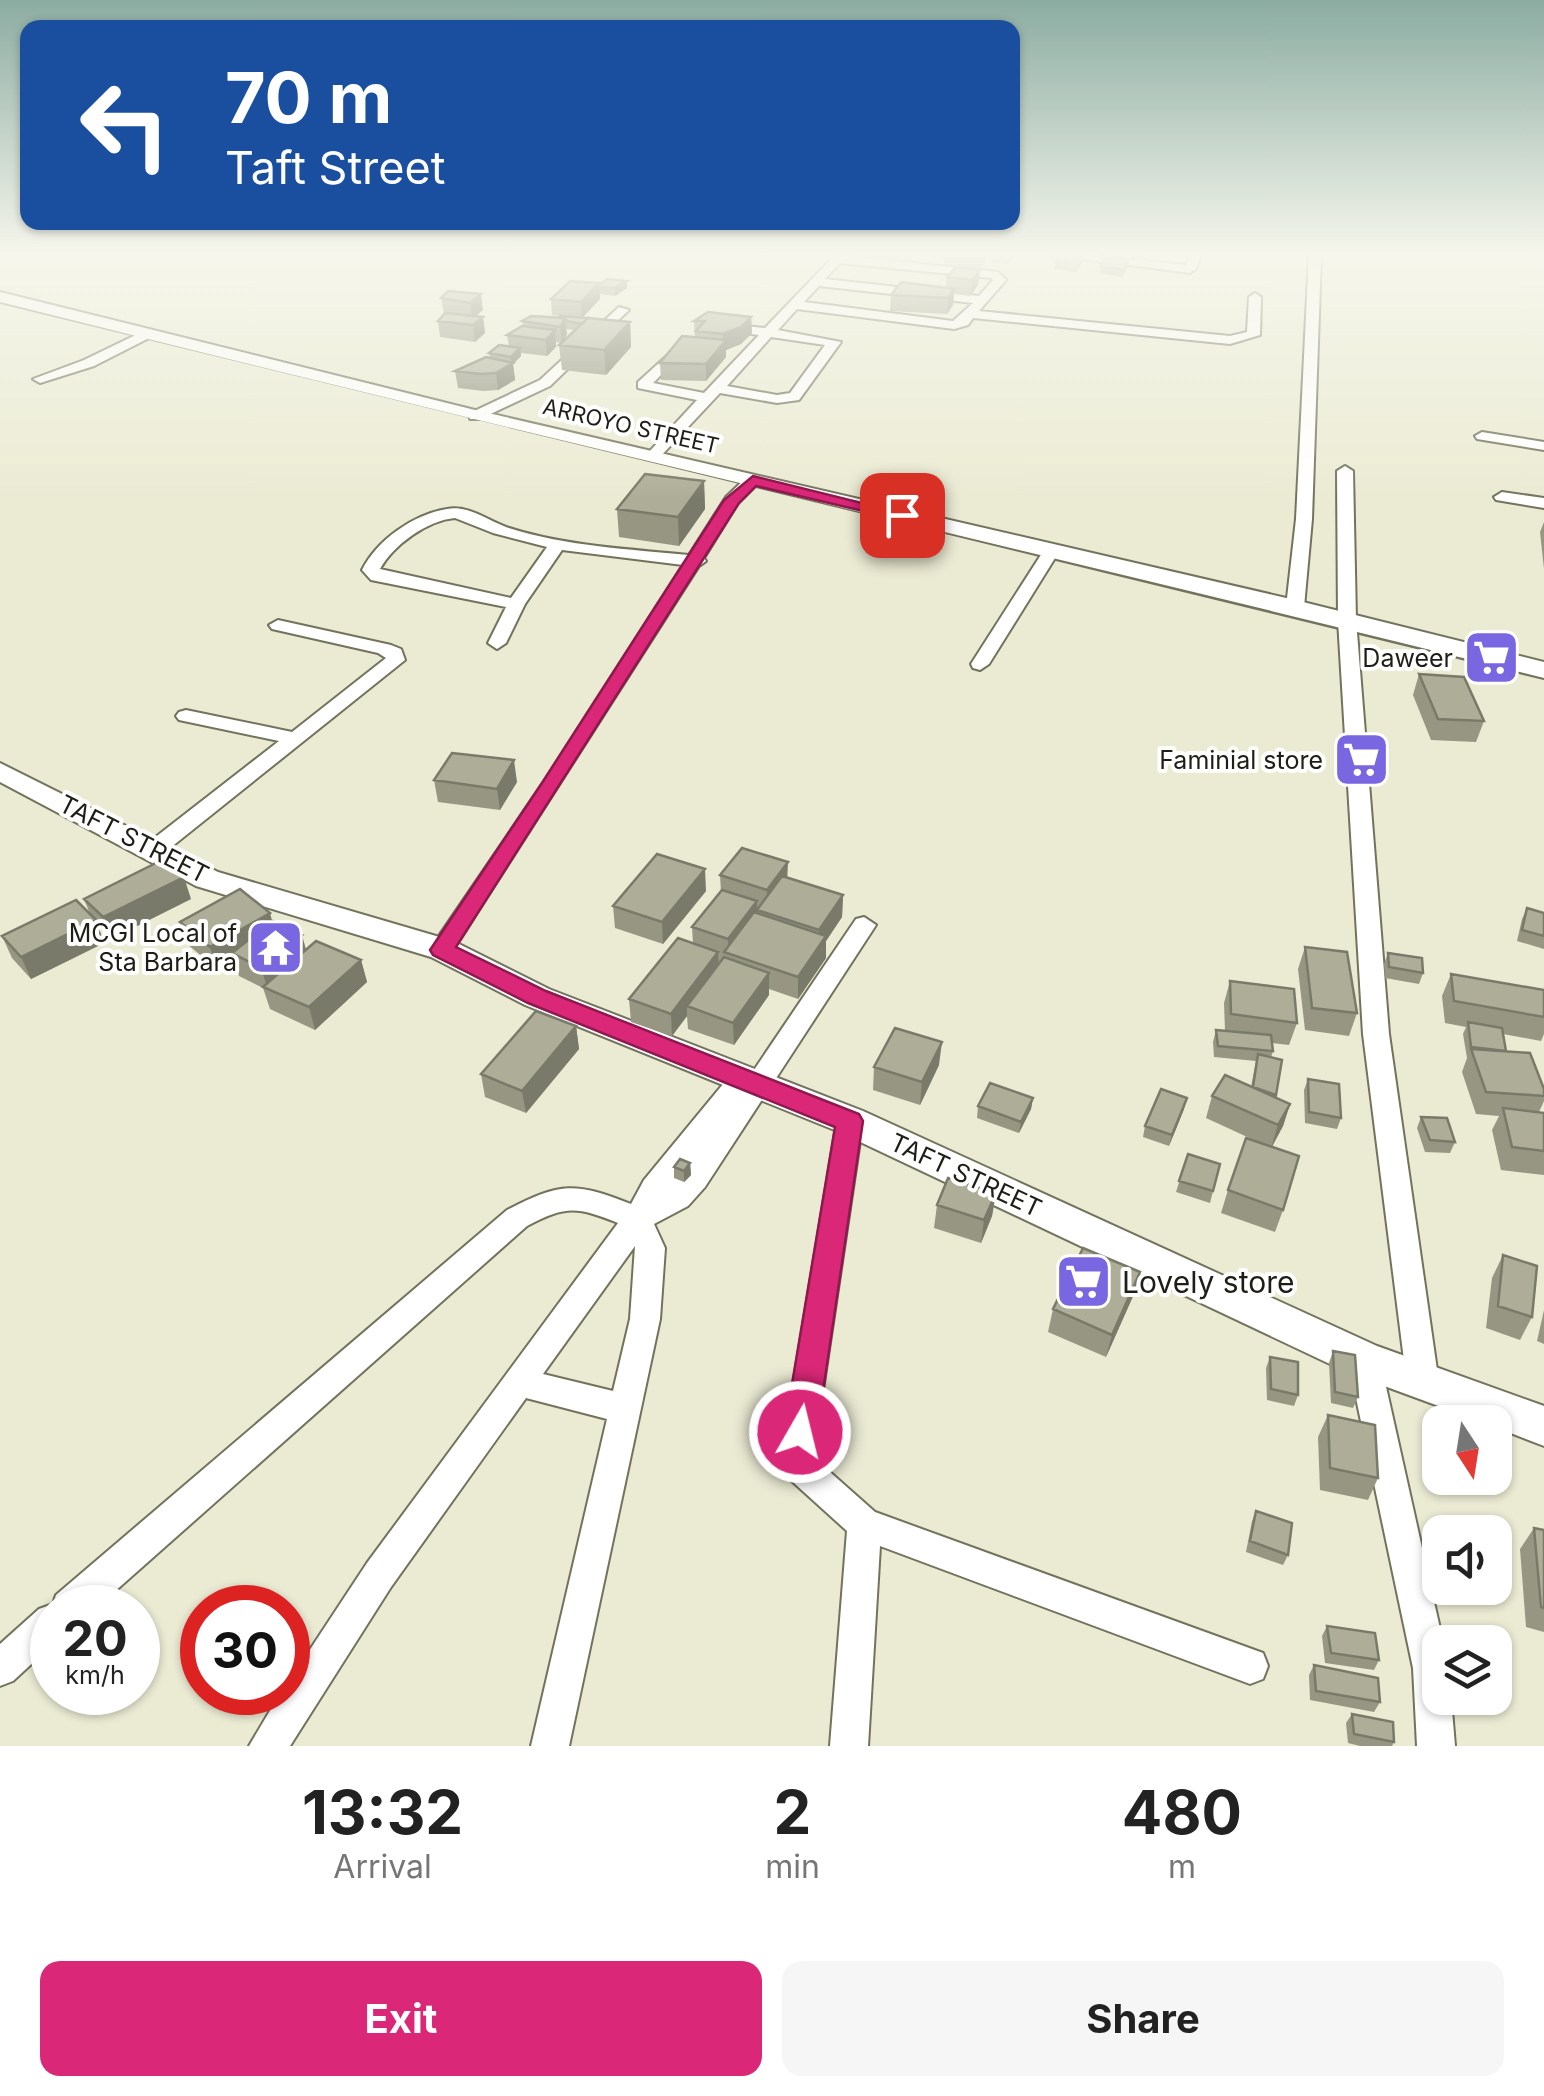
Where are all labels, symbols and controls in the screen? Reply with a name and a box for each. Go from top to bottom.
text: 70 m [225,55,392,140]
icon: left [60,60,190,190]
text: Taft Street [225,140,446,195]
street label: ARROYO STREET [540,393,722,459]
pin [860,473,945,558]
icon: arrive [875,488,930,543]
supermarket icon: Daweer [1462,628,1522,688]
place label: Daweer [1362,643,1453,673]
supermarket icon: Faminial store [1332,730,1392,790]
place label: Faminial store [1159,745,1323,775]
street label: TAFT STREET [54,788,214,890]
temple icon: MCGI Local of Sta Barbara [246,917,306,977]
place label: MCGI Local of Sta Barbara [69,918,237,977]
street label: TAFT STREET [885,1127,1047,1223]
supermarket icon: Lovely store [1053,1252,1113,1312]
place label: Lovely store [1122,1264,1294,1300]
position arrow [748,1380,852,1484]
north arrow [1422,1405,1512,1495]
map controls [1422,1405,1512,1715]
button: sound [1422,1515,1512,1605]
speed limit sign: 30 [180,1585,310,1715]
text: 20 [62,1608,128,1668]
button: layers [1422,1625,1512,1715]
text: km/h [65,1660,125,1690]
text: 13:32 [302,1776,463,1848]
text: 2 [774,1776,811,1848]
text: 480 [1122,1776,1242,1848]
text: Arrival [333,1847,432,1886]
text: min [765,1847,820,1886]
text: m [1168,1847,1196,1886]
button: Exit [40,1961,762,2076]
button: Share [782,1961,1504,2076]

